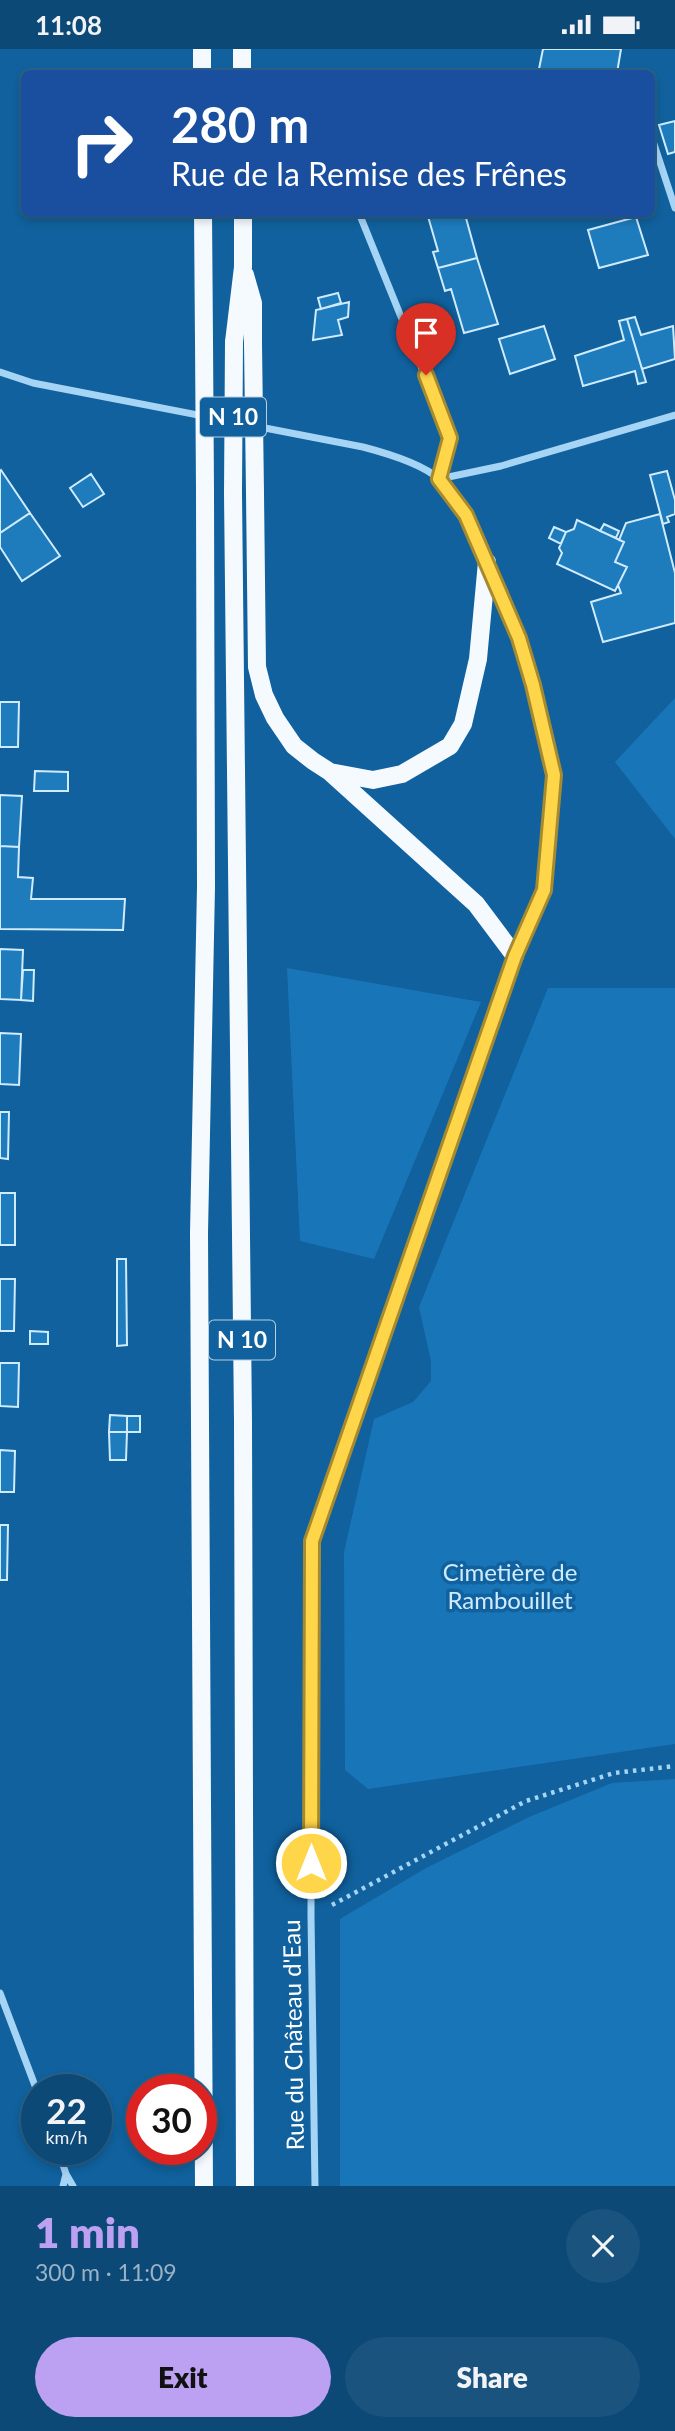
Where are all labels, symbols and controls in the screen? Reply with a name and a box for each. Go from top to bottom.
text: 11:08 [35,9,102,41]
text: 280 m [171,95,309,153]
icon: right [56,98,147,189]
text: Rue de la Remise des Frênes [171,154,567,193]
pin [396,303,456,375]
icon: arrive [407,314,445,352]
road number: N 10 [200,397,266,437]
road number: N 10 [209,1321,275,1359]
park label: Cimetière de Rambouillet [443,1557,577,1614]
position arrow [274,1826,348,1900]
street label: Rue du Château d'Eau [276,1919,309,2151]
speed limit sign: 30 [126,2074,217,2165]
text: 22 [46,2089,87,2131]
text: km/h [45,2126,88,2148]
text: 1 min [35,2207,140,2257]
button: close [566,2209,640,2283]
text: 300 m · 11:09 [35,2258,177,2286]
button: Exit [35,2337,331,2417]
button: Share [345,2337,640,2417]

